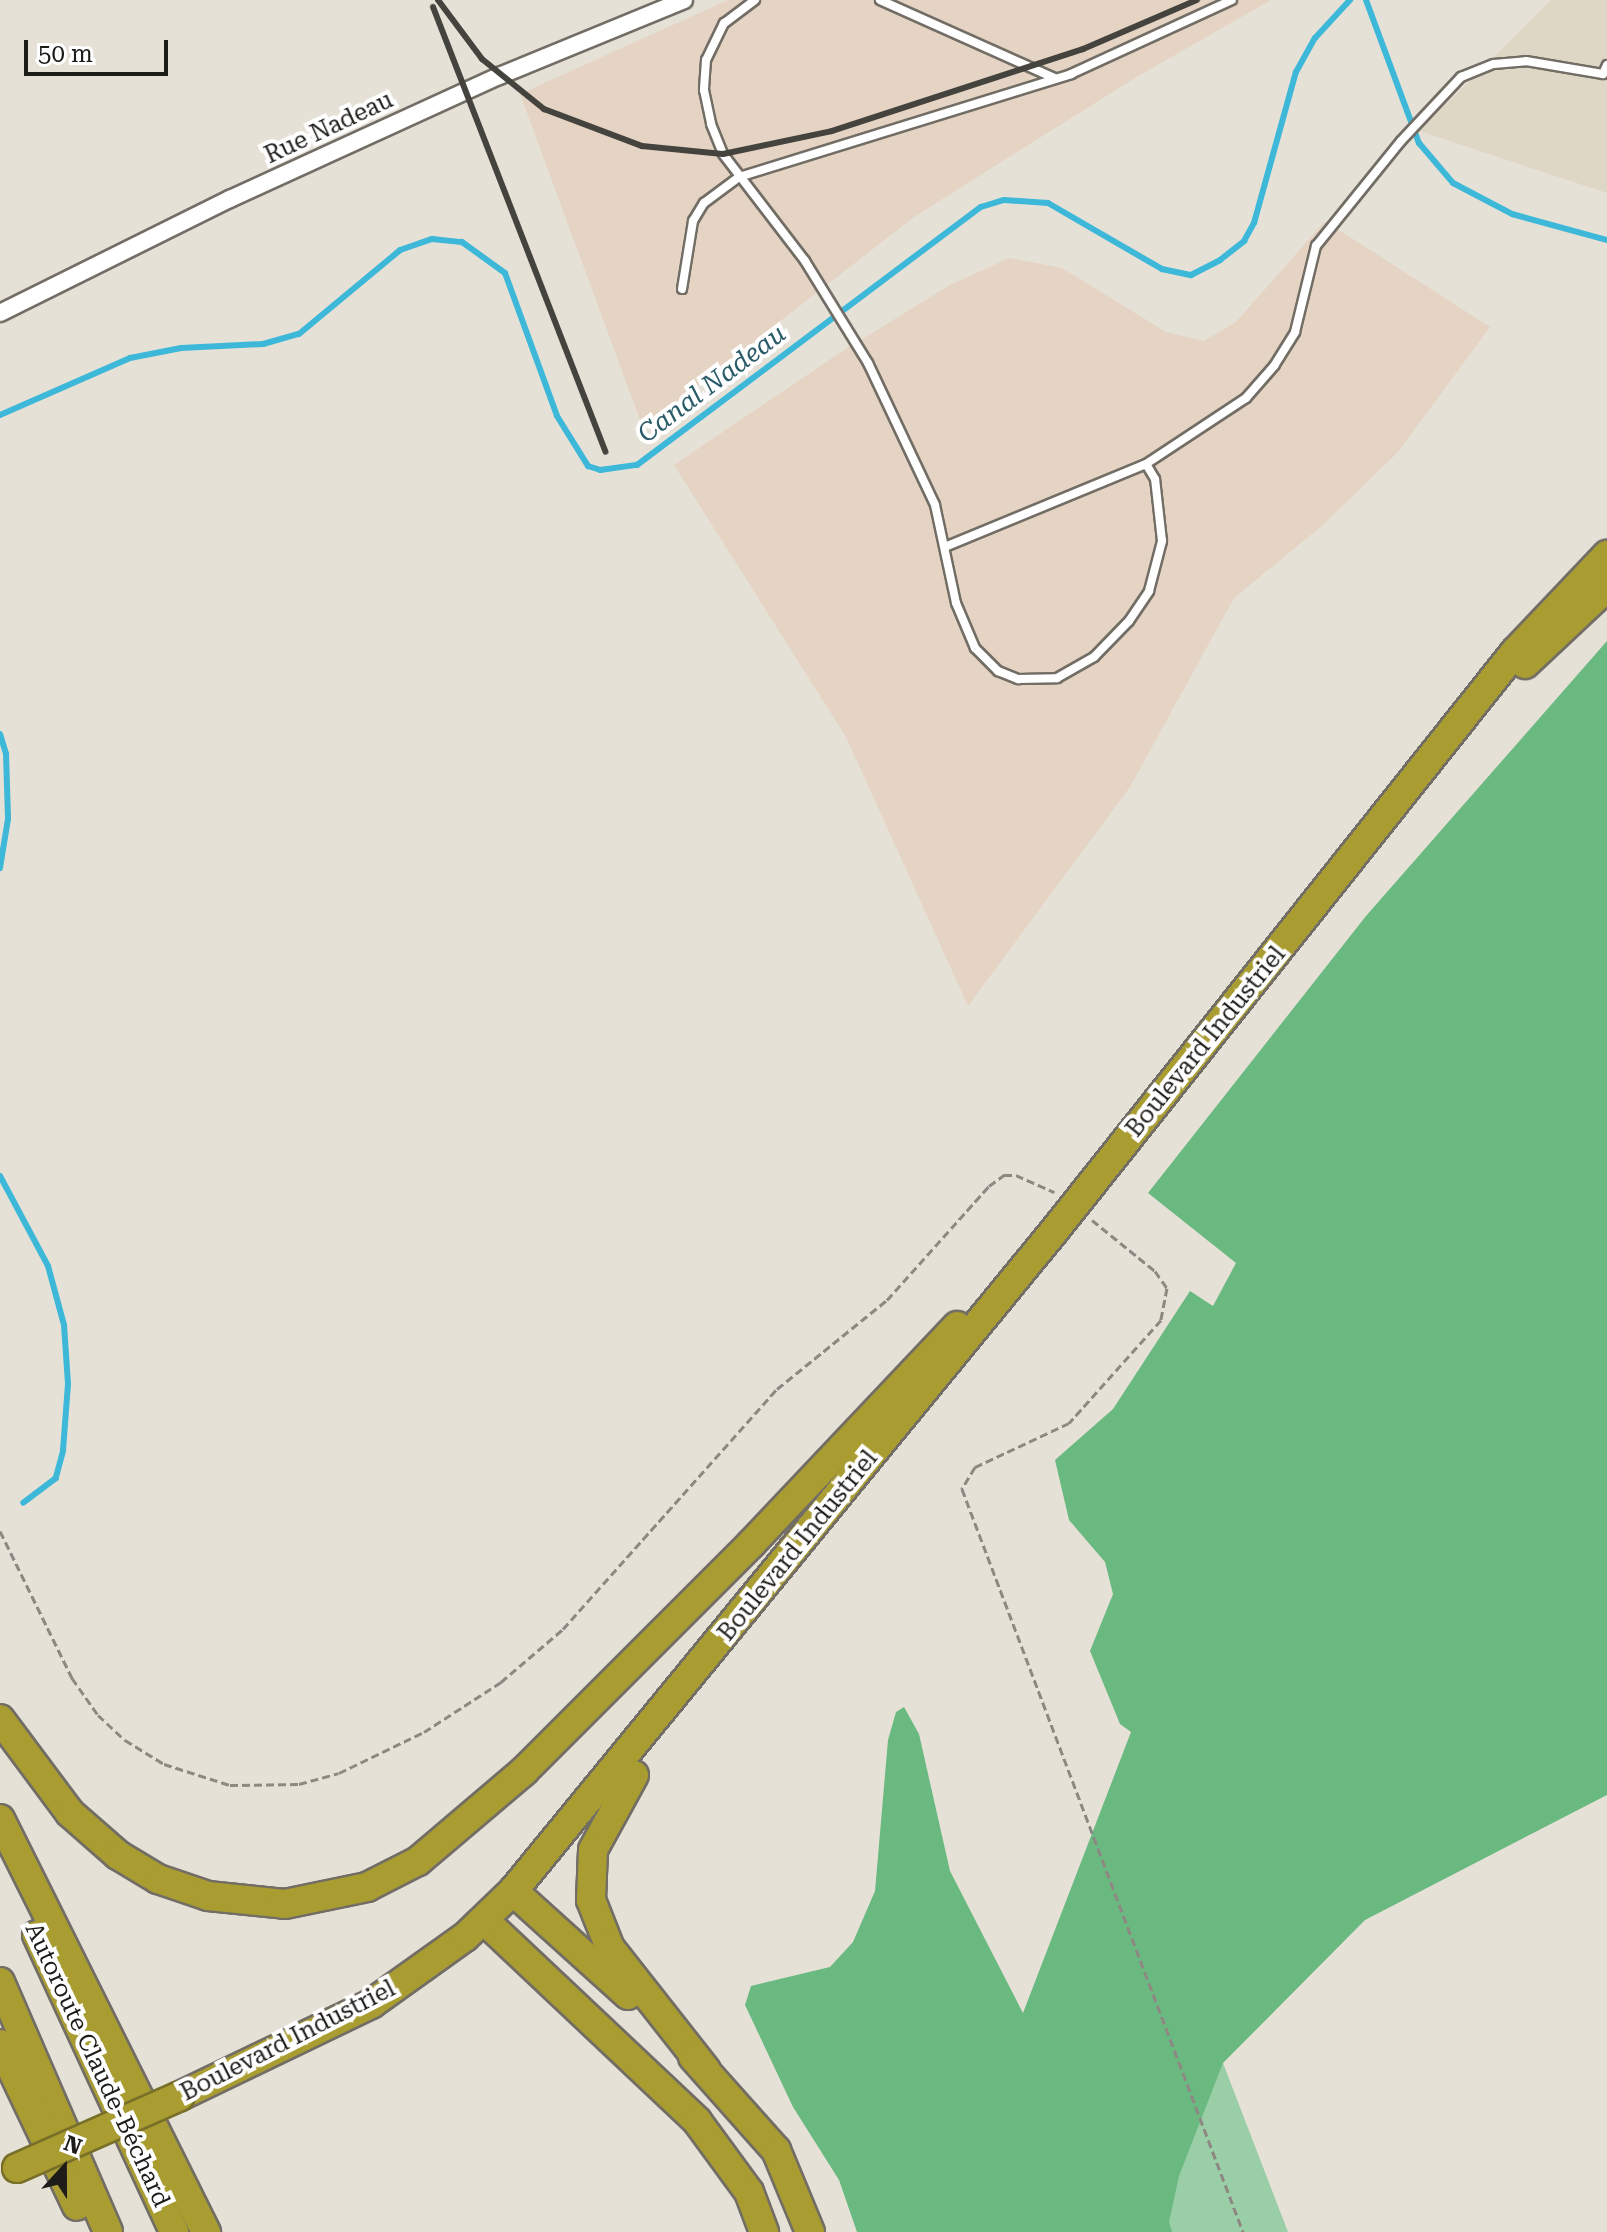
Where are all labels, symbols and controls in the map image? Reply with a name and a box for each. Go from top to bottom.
scale bar [28,24,172,74]
text: 50 m [38,40,93,68]
street label: Rue Nadeau [260,86,398,170]
water label: Canal Nadeau [632,318,792,450]
street label: Boulevard Industriel [1120,941,1292,1143]
street label: Boulevard Industriel [712,1445,884,1647]
street label: Autoroute Claude-Béchard [18,1918,176,2212]
street label: Boulevard Industriel [176,1974,400,2108]
north arrow [24,2128,104,2208]
text: N [60,2130,85,2160]

